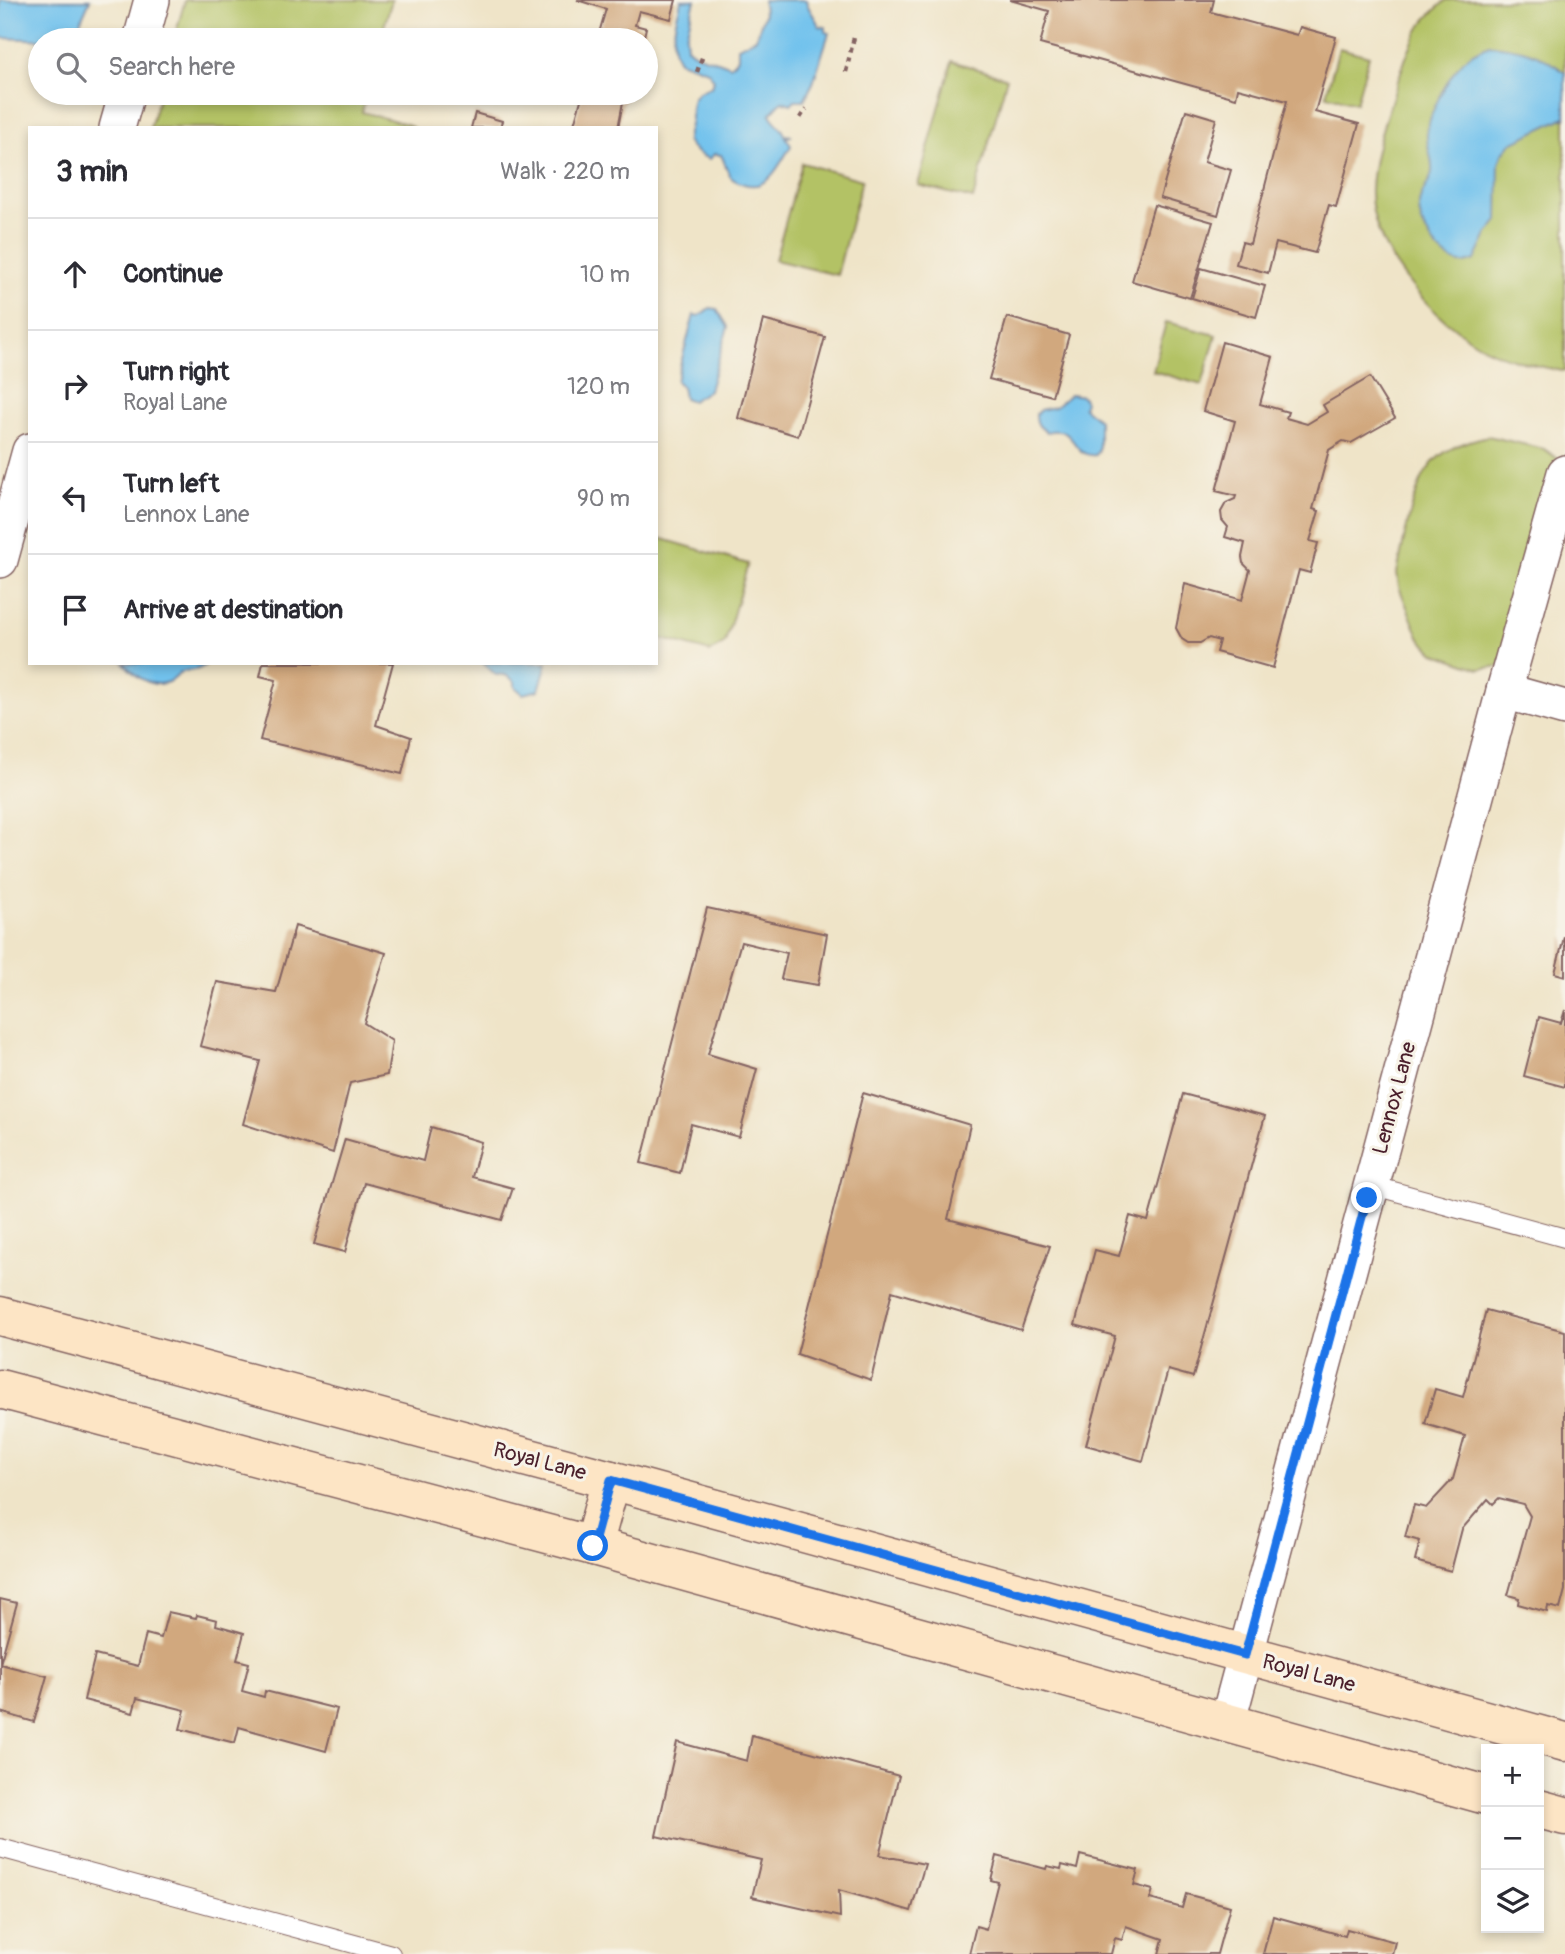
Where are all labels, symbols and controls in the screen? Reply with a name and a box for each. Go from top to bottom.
search box [28,28,658,105]
icon: search [52,48,90,86]
text: Search here [108,51,235,83]
text: 3 min [56,153,128,190]
text: Walk · 220 m [500,157,630,186]
icon: ahead [56,255,94,293]
text: Continue [123,258,223,290]
text: 10 m [580,260,630,289]
text: Turn right [123,356,229,388]
icon: right [56,367,94,405]
text: 120 m [567,372,630,401]
text: Royal Lane [123,388,227,417]
text: Turn left [123,468,219,500]
icon: left [56,479,94,517]
text: 90 m [577,484,630,513]
text: Lennox Lane [123,500,249,529]
icon: arrive [56,591,94,629]
text: Arrive at destination [123,594,343,626]
street label: Lennox Lane [1367,1038,1423,1157]
route end [1351,1182,1382,1213]
street label: Royal Lane [491,1436,590,1487]
route start [577,1530,608,1561]
street label: Royal Lane [1260,1648,1359,1699]
map controls [1481,1744,1544,1933]
button: + [1481,1744,1544,1807]
button: − [1481,1807,1544,1870]
button: layers [1481,1870,1544,1933]

